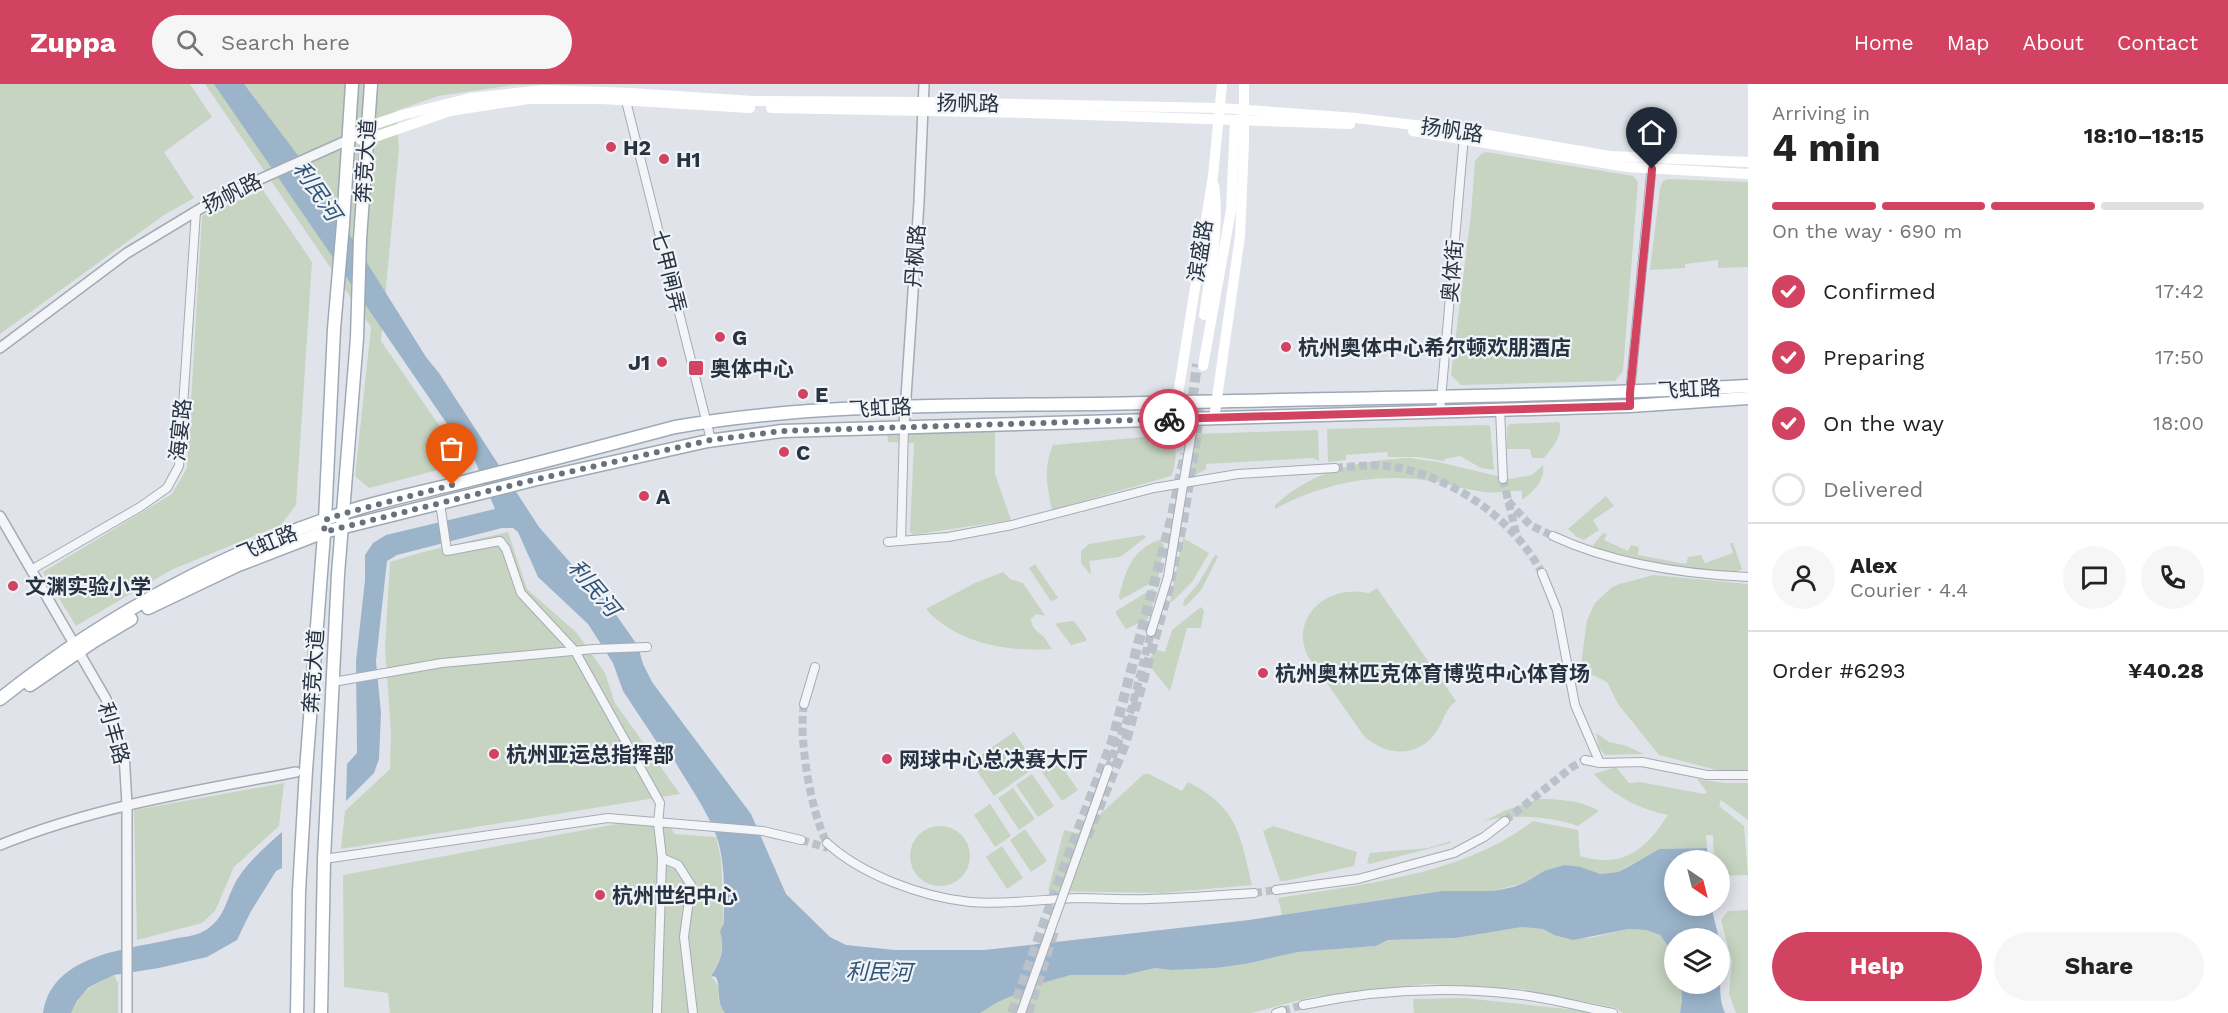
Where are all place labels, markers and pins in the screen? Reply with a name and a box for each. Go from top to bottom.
pin [1626,107,1677,169]
place label: H2 [623,135,651,160]
marker: H2 [604,140,618,154]
place label: H1 [676,147,701,172]
marker: H1 [657,152,671,166]
place label: G [732,325,747,350]
marker: G [713,330,727,344]
place label: 杭州奥体中心希尔顿欢朋酒店 [1298,335,1571,360]
marker: 杭州奥体中心希尔顿欢朋酒店 [1279,340,1293,354]
place label: J1 [628,350,650,375]
marker: J1 [655,355,669,369]
place label: 奥体中心 [710,356,794,381]
marker: 奥体中心 [687,359,705,377]
place label: E [815,382,828,407]
marker: E [796,387,810,401]
pin [426,423,477,485]
place label: C [796,440,810,465]
marker: C [777,445,791,459]
place label: A [656,484,671,509]
marker: A [637,489,651,503]
place label: 文渊实验小学 [25,574,151,599]
marker: 文渊实验小学 [6,579,20,593]
place label: 杭州奥林匹克体育博览中心体育场 [1275,661,1590,686]
marker: 杭州奥林匹克体育博览中心体育场 [1256,666,1270,680]
place label: 杭州亚运总指挥部 [506,742,674,767]
marker: 杭州亚运总指挥部 [487,747,501,761]
place label: 网球中心总决赛大厅 [899,747,1088,772]
marker: 网球中心总决赛大厅 [880,752,894,766]
place label: 杭州世纪中心 [612,883,738,908]
marker: 杭州世纪中心 [593,888,607,902]

